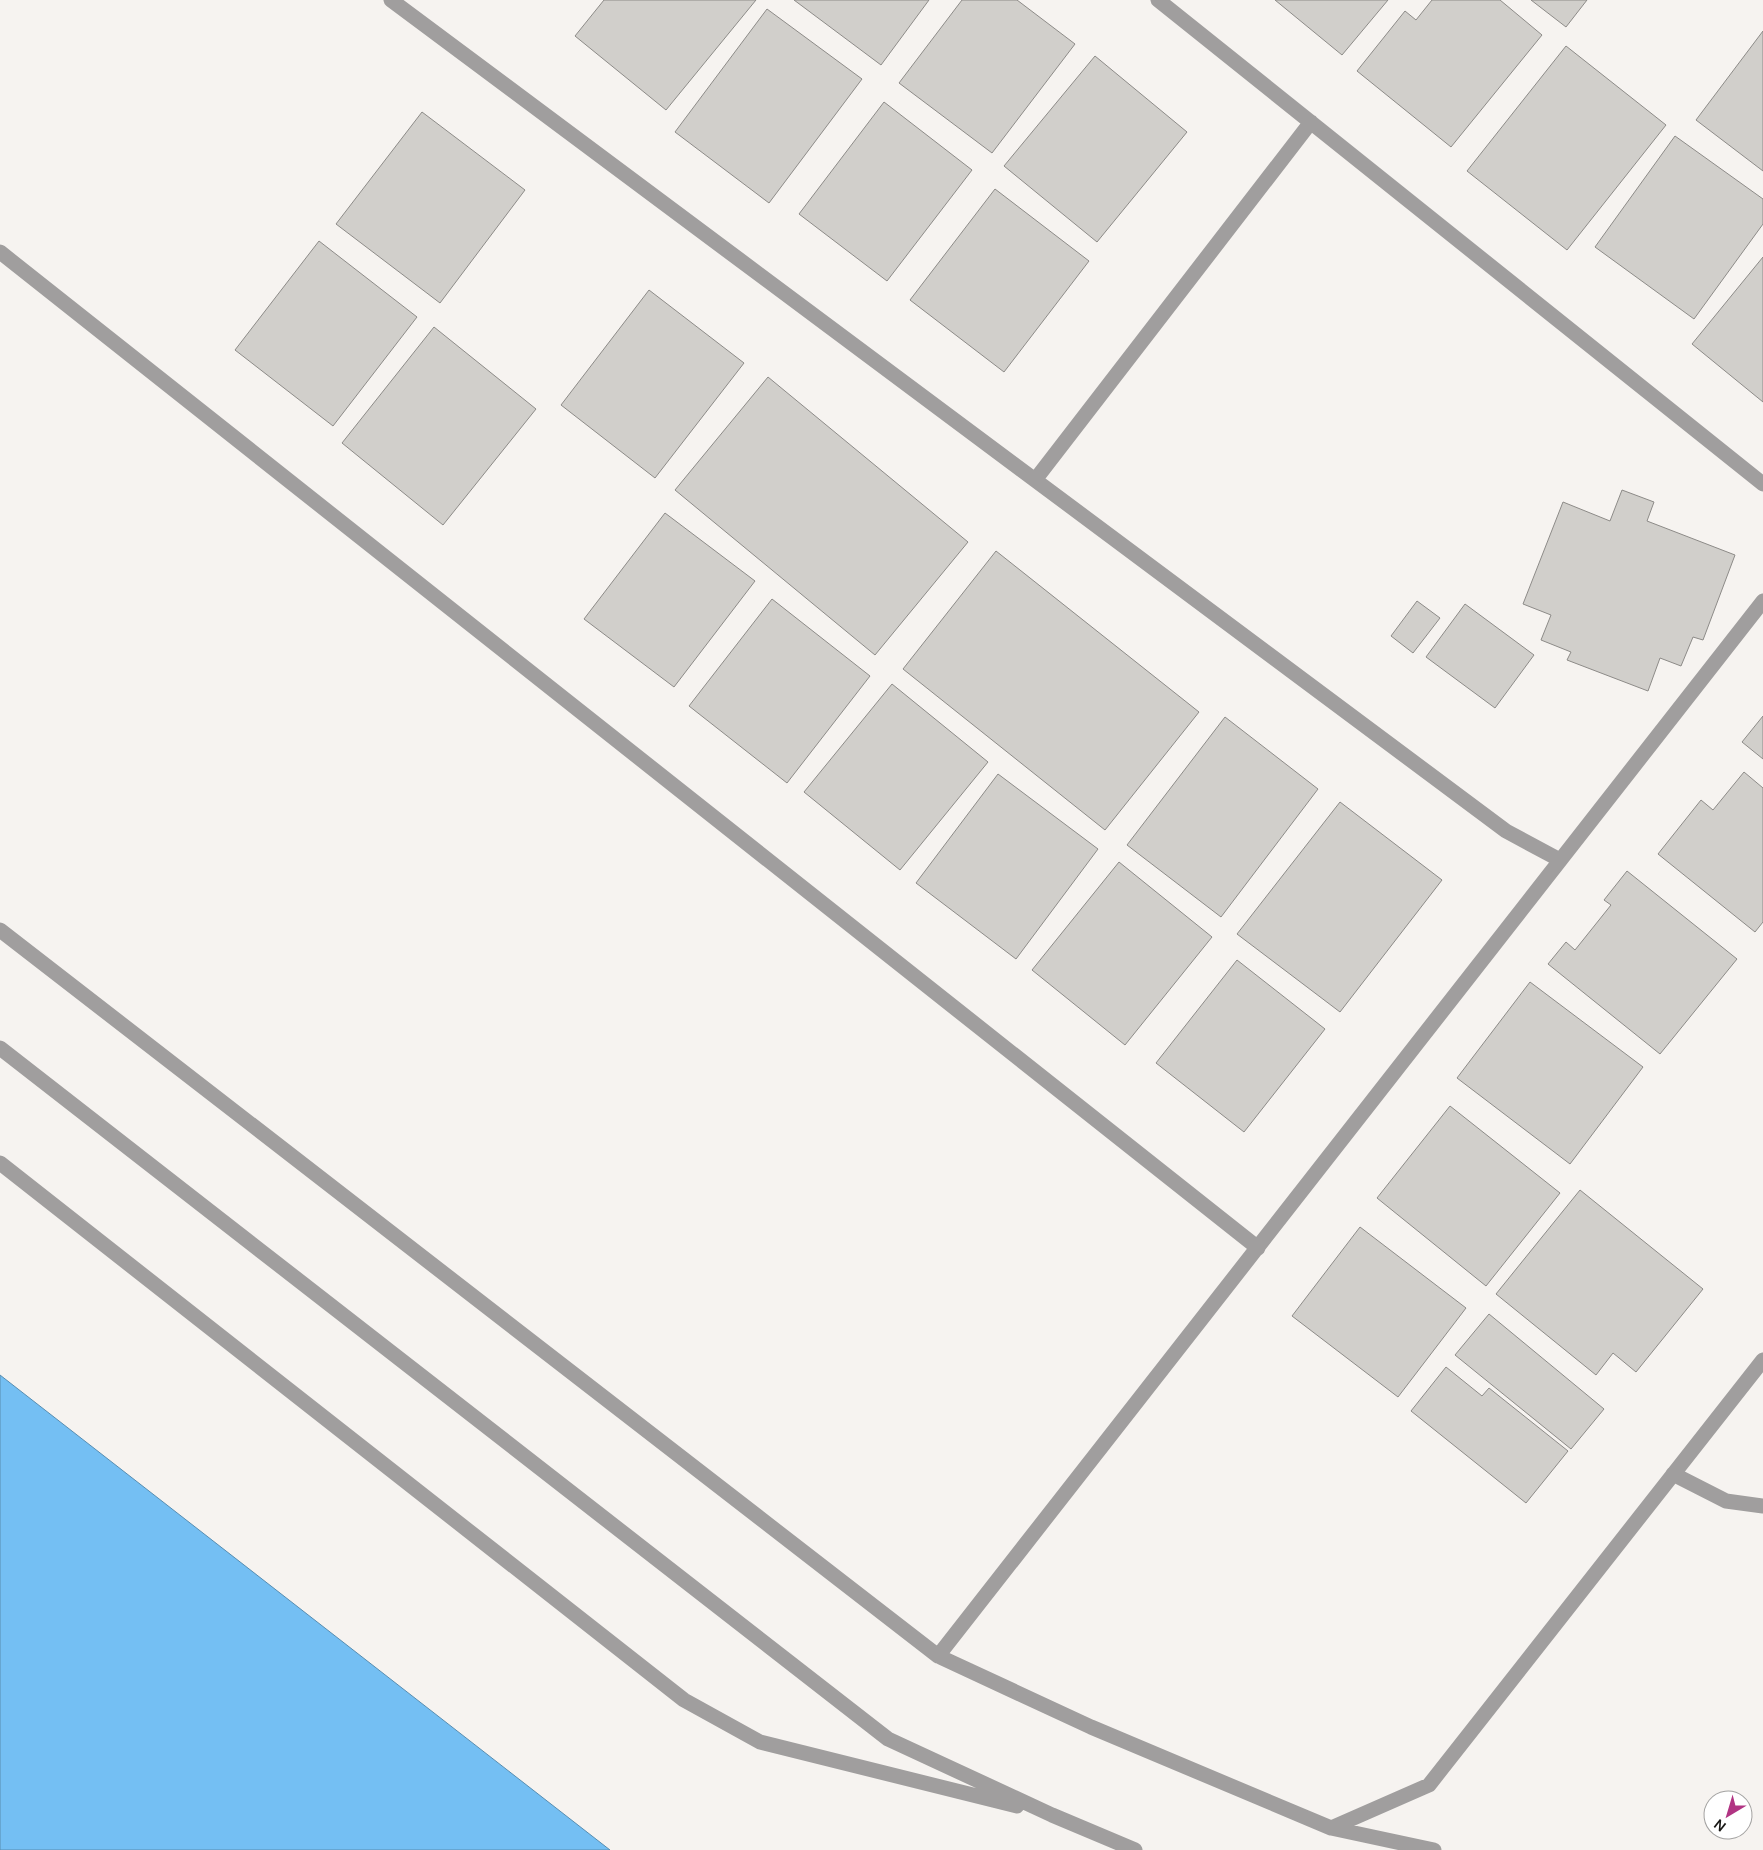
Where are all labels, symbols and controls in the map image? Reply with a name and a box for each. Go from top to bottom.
north arrow [1703,1790,1753,1840]
text: N [1710,1815,1730,1836]

